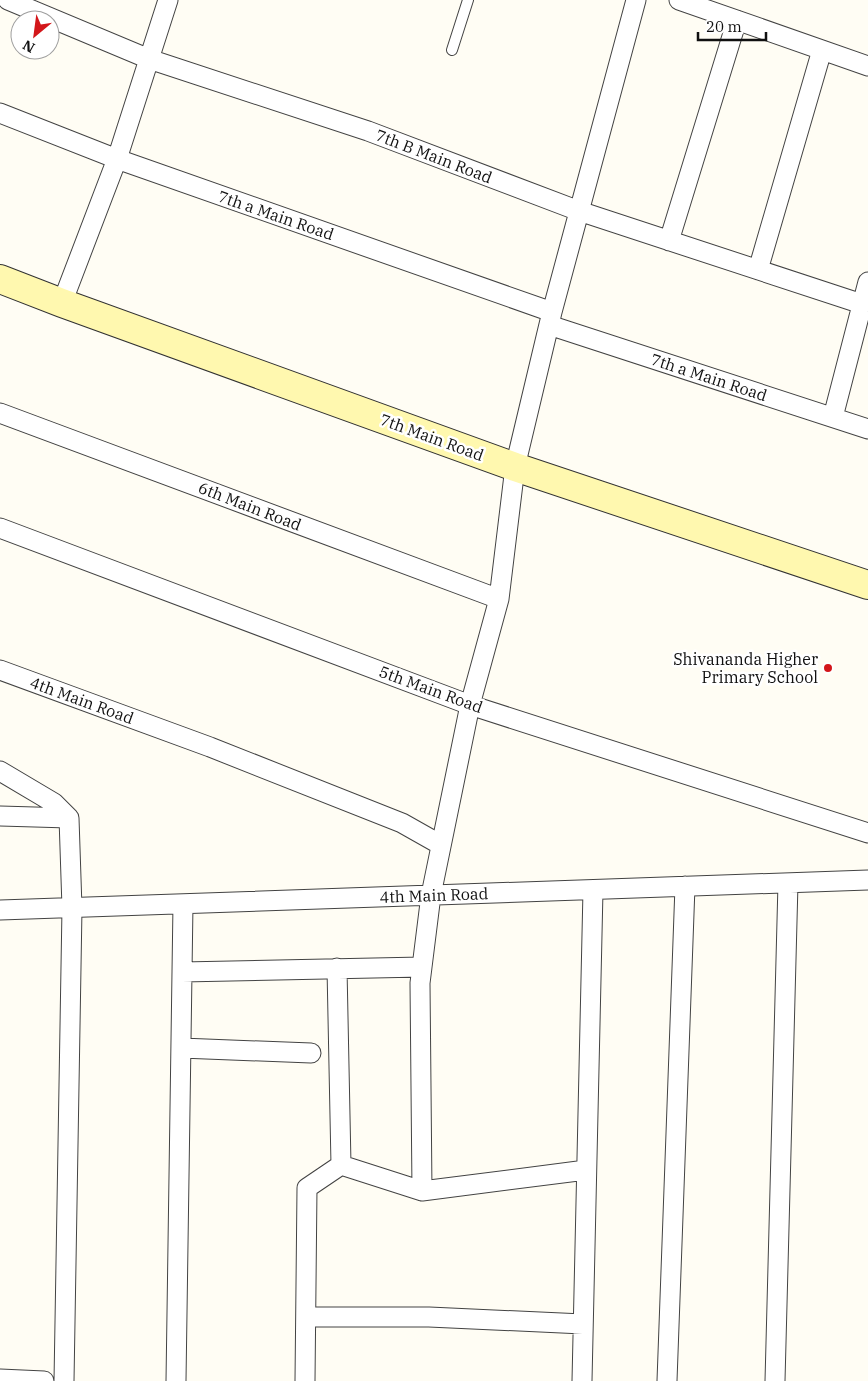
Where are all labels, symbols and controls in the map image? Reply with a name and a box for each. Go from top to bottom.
north arrow [10,10,60,60]
scale bar [698,10,766,42]
text: 20 m [706,17,742,36]
text: N [19,36,38,57]
street label: 7th B Main Road [373,125,495,188]
street label: 7th a Main Road [215,186,337,244]
street label: 7th a Main Road [648,349,770,405]
street label: 7th Main Road [377,409,487,465]
street label: 6th Main Road [196,477,305,535]
place label: Shivananda Higher Primary School [673,649,818,687]
street label: 5th Main Road [376,661,486,717]
marker: Shivananda Higher Primary School [822,662,834,674]
street label: 4th Main Road [27,672,137,728]
street label: 4th Main Road [379,883,489,907]

